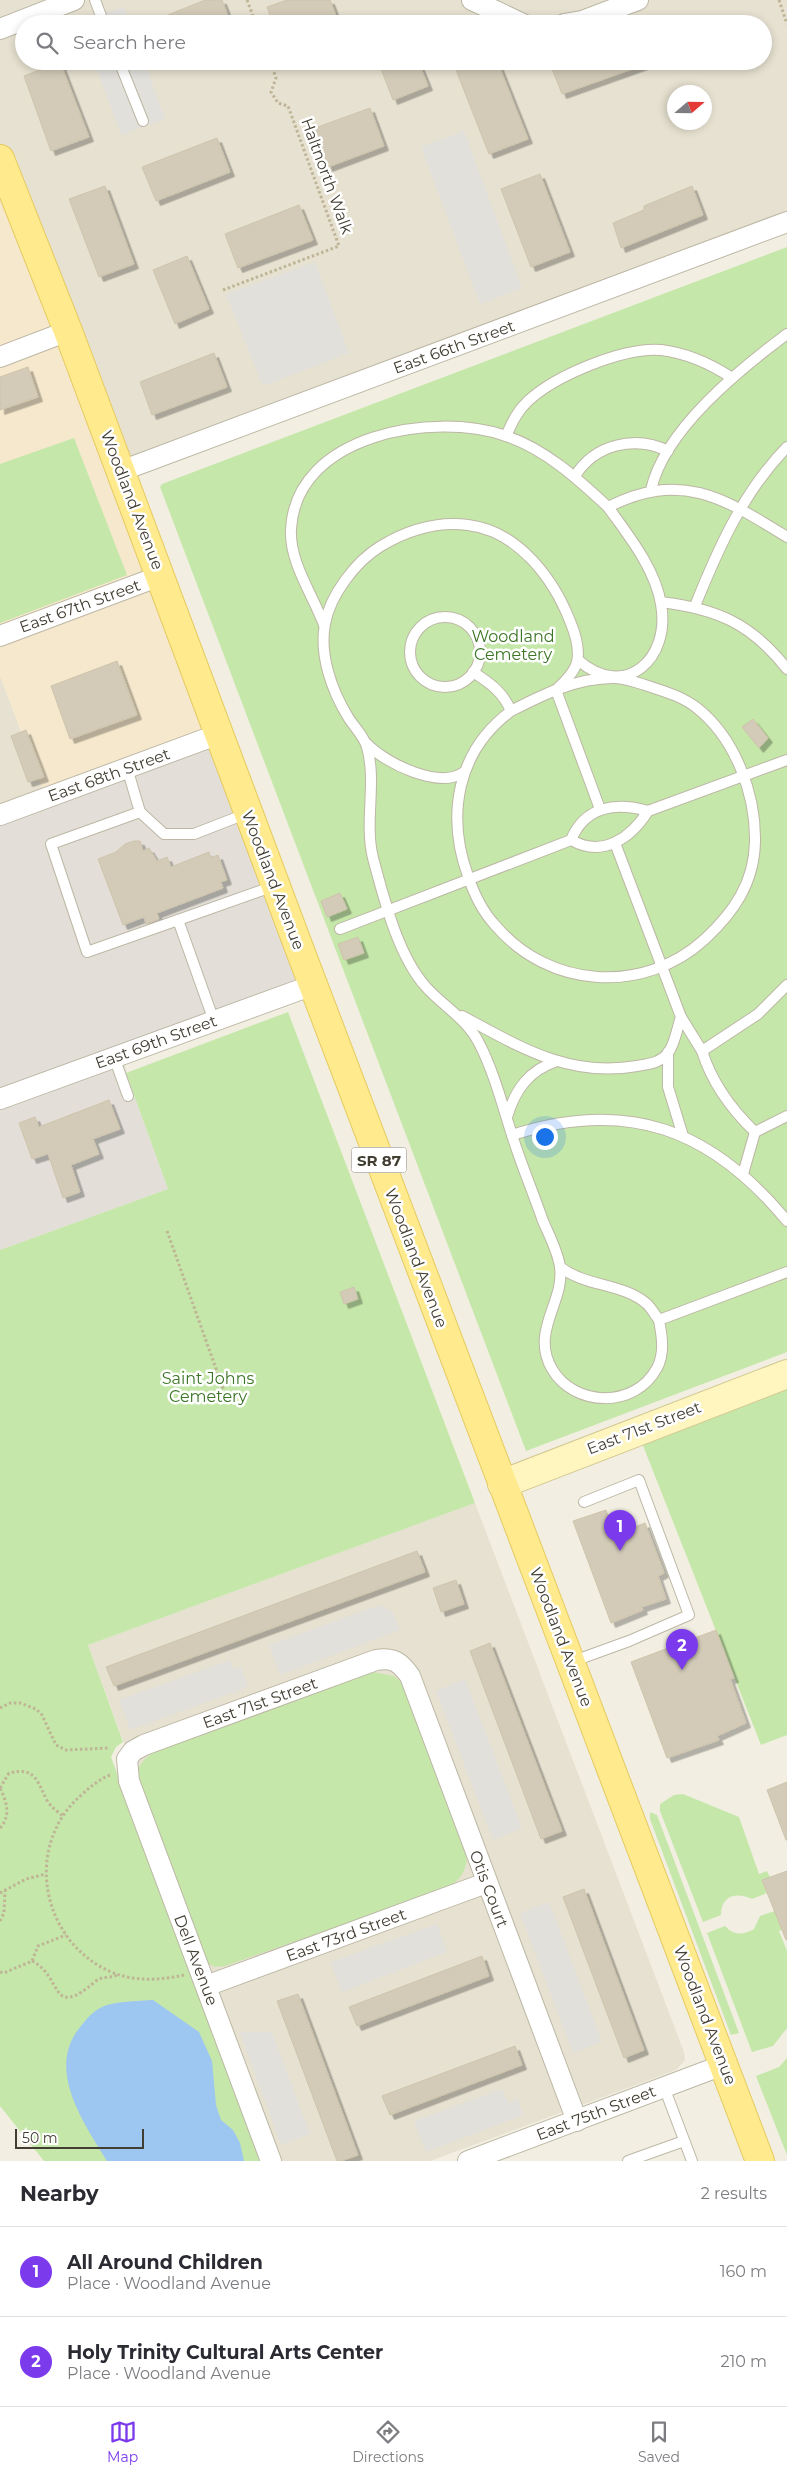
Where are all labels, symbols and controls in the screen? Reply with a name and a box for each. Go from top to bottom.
search box [15,15,772,70]
icon: search [33,29,61,57]
text: Search here [73,31,186,54]
north arrow [667,85,712,130]
street label: Haltnorth Walk [297,115,357,237]
street label: East 66th Street [391,316,518,378]
street label: Woodland Avenue [97,428,167,572]
street label: East 67th Street [17,575,143,637]
park label: Woodland Cemetery [471,627,555,664]
street label: East 68th Street [45,744,173,806]
street label: Woodland Avenue [238,808,308,952]
street label: East 69th Street [93,1011,220,1073]
your location [532,1124,558,1150]
road number: SR 87 [352,1148,406,1172]
street label: Woodland Avenue [381,1186,451,1330]
park label: Saint Johns Cemetery [162,1369,254,1406]
street label: East 71st Street [584,1397,704,1459]
pin: 1 [604,1510,636,1551]
street label: Woodland Avenue [526,1565,596,1709]
pin: 2 [666,1629,698,1670]
street label: East 71st Street [200,1673,320,1733]
street label: Otis Court [466,1848,513,1931]
street label: East 73rd Street [283,1904,409,1966]
street label: Dell Avenue [170,1912,222,2008]
street label: Woodland Avenue [670,1943,740,2087]
street label: East 75th Street [534,2081,659,2145]
scale bar [15,2126,144,2149]
text: 50 m [22,2129,58,2147]
text: Nearby [20,2181,99,2206]
text: 2 results [701,2184,767,2203]
text: All Around Children [67,2251,263,2274]
text: 1 [33,2262,39,2281]
text: 160 m [720,2262,767,2281]
text: Place · Woodland Avenue [67,2274,271,2293]
text: Holy Trinity Cultural Arts Center [67,2341,383,2364]
text: 2 [31,2352,41,2371]
text: 210 m [720,2352,767,2371]
text: Place · Woodland Avenue [67,2364,271,2383]
tab: Map [107,2418,138,2466]
tab: Directions [352,2418,424,2466]
tab: Saved [638,2418,680,2466]

